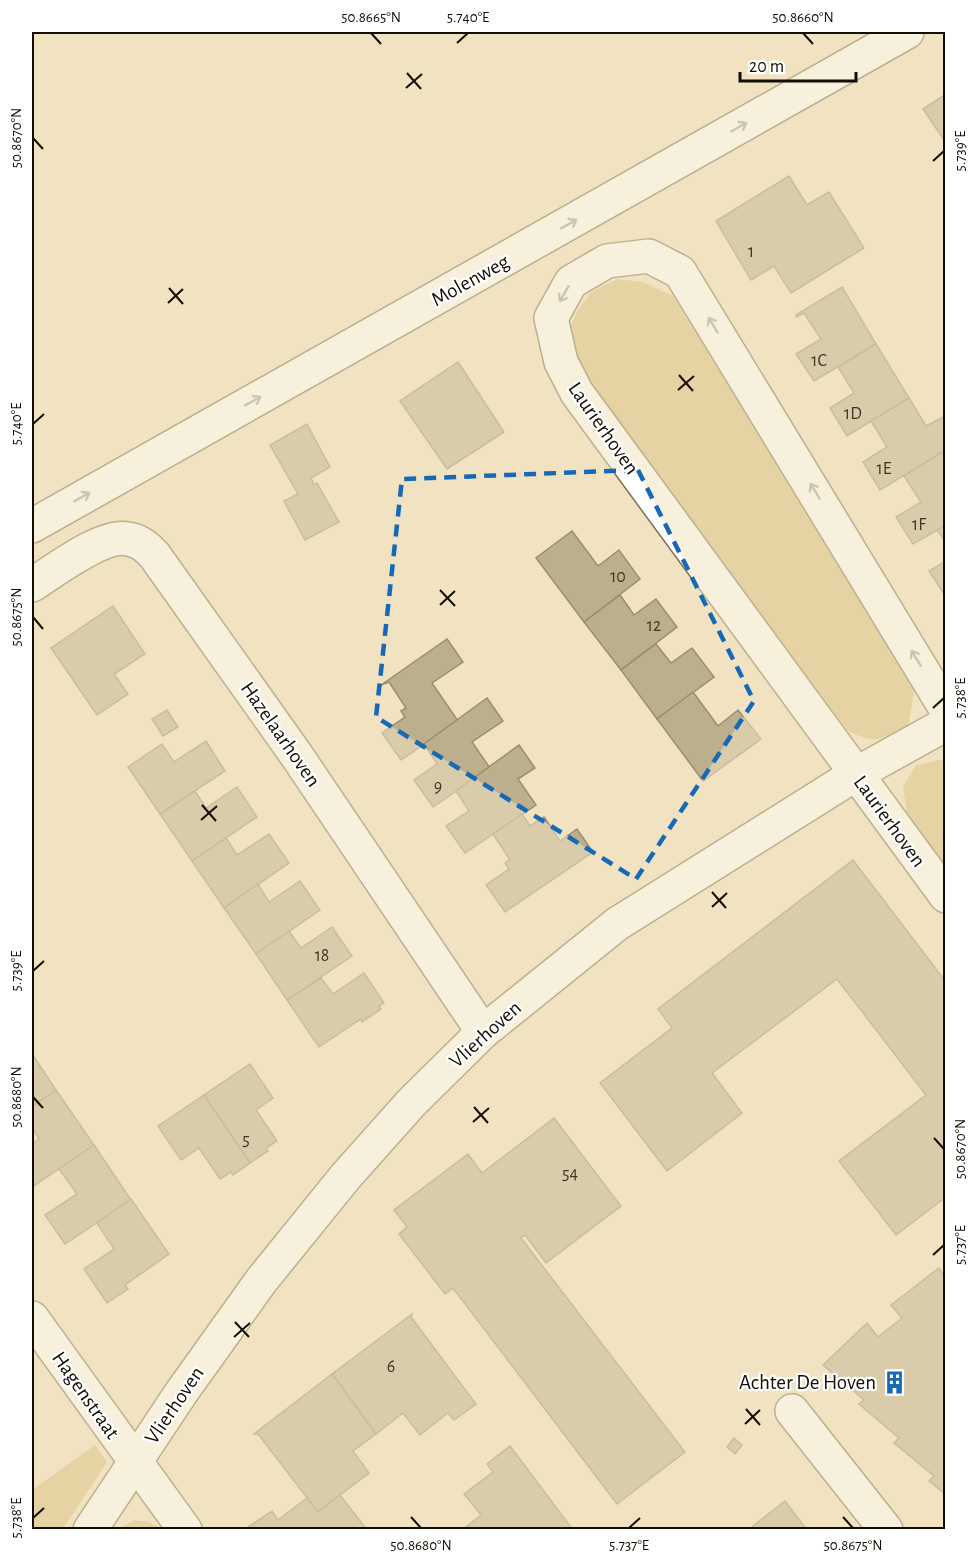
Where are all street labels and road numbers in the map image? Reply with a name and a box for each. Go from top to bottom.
street label: Molenweg [428,250,513,310]
street label: Laurierhoven [564,378,643,478]
street label: Hazelaarhoven [237,678,324,791]
street label: Laurierhoven [850,772,930,871]
street label: Vlierhoven [445,997,525,1072]
street label: Hagenstraat [48,1348,123,1443]
street label: Vlierhoven [141,1363,208,1448]

